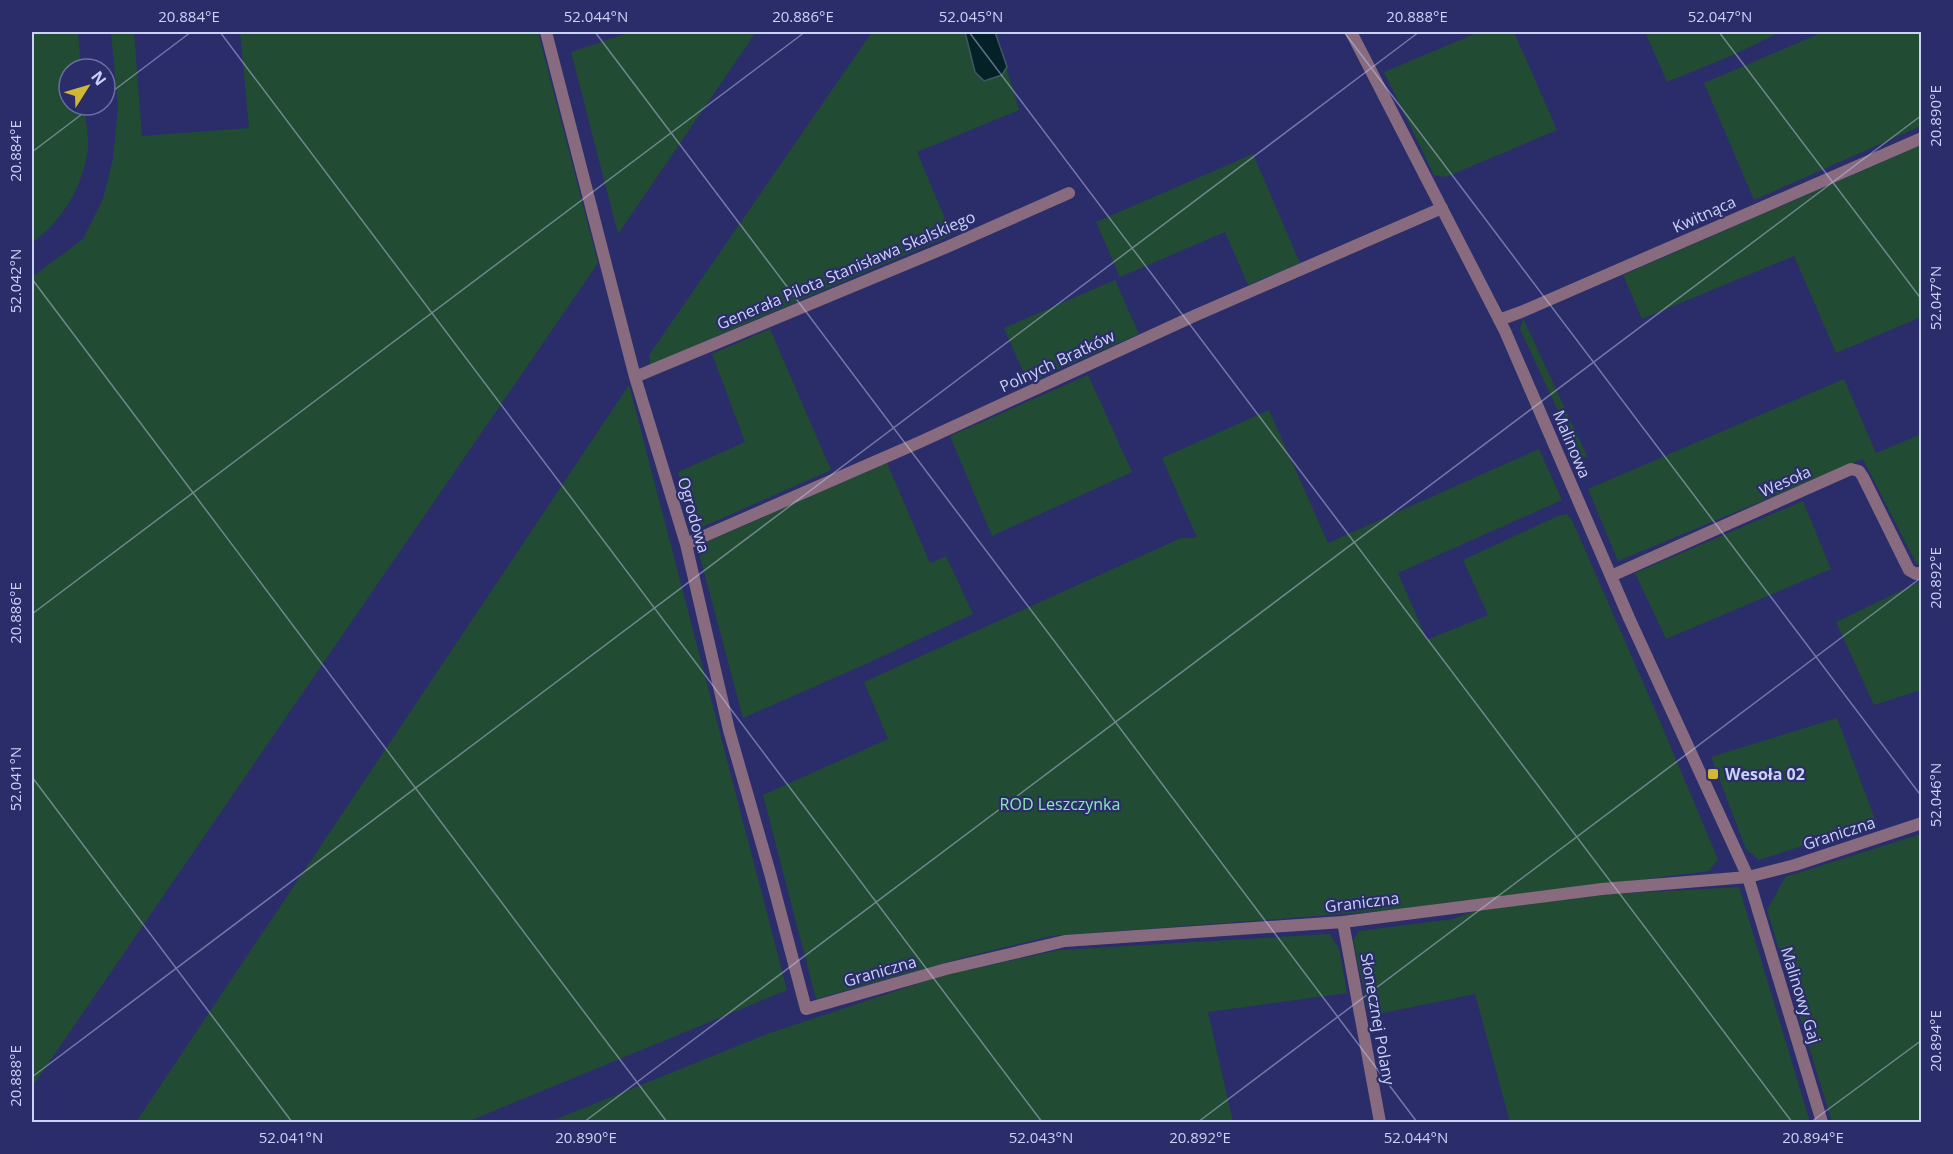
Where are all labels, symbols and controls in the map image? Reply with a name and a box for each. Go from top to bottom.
text: 20.884°E [158,6,220,26]
text: 52.044°N [564,6,628,26]
text: 20.886°E [772,6,834,26]
text: 52.045°N [939,6,1003,26]
text: 20.888°E [1386,6,1448,26]
text: 52.047°N [1688,6,1752,26]
north arrow [57,57,117,117]
text: N [86,66,112,90]
text: 20.890°E [1925,85,1945,147]
text: 20.884°E [5,120,25,182]
street label: Kwitnąca [1669,190,1739,238]
street label: Generała Pilota Stanisława Skalskiego [713,205,979,335]
text: 52.042°N [5,249,25,313]
text: 52.047°N [1925,266,1945,330]
street label: Polnych Bratków [996,324,1119,397]
street label: Malinowa [1548,407,1596,481]
street label: Wesoła [1756,460,1814,502]
street label: Ogrodowa [673,474,715,556]
text: 20.892°E [1925,547,1945,609]
text: 20.886°E [5,582,25,644]
text: 52.041°N [5,747,25,811]
place label: Wesoła 02 [1725,763,1805,785]
text: 52.046°N [1925,763,1945,827]
marker: Wesoła 02 [1706,767,1720,781]
park label: ROD Leszczynka [1000,793,1120,815]
street label: Graniczna [1800,811,1878,855]
street label: Graniczna [1324,887,1400,917]
street label: Malinowy Gaj [1776,944,1826,1046]
street label: Graniczna [841,950,919,992]
street label: Słonecznej Polany [1356,951,1401,1088]
text: 20.894°E [1925,1010,1945,1072]
text: 20.888°E [5,1045,25,1107]
text: 52.041°N [259,1127,323,1147]
text: 20.890°E [555,1127,617,1147]
text: 52.043°N [1009,1127,1073,1147]
text: 20.892°E [1169,1127,1231,1147]
text: 52.044°N [1384,1127,1448,1147]
text: 20.894°E [1782,1127,1844,1147]

